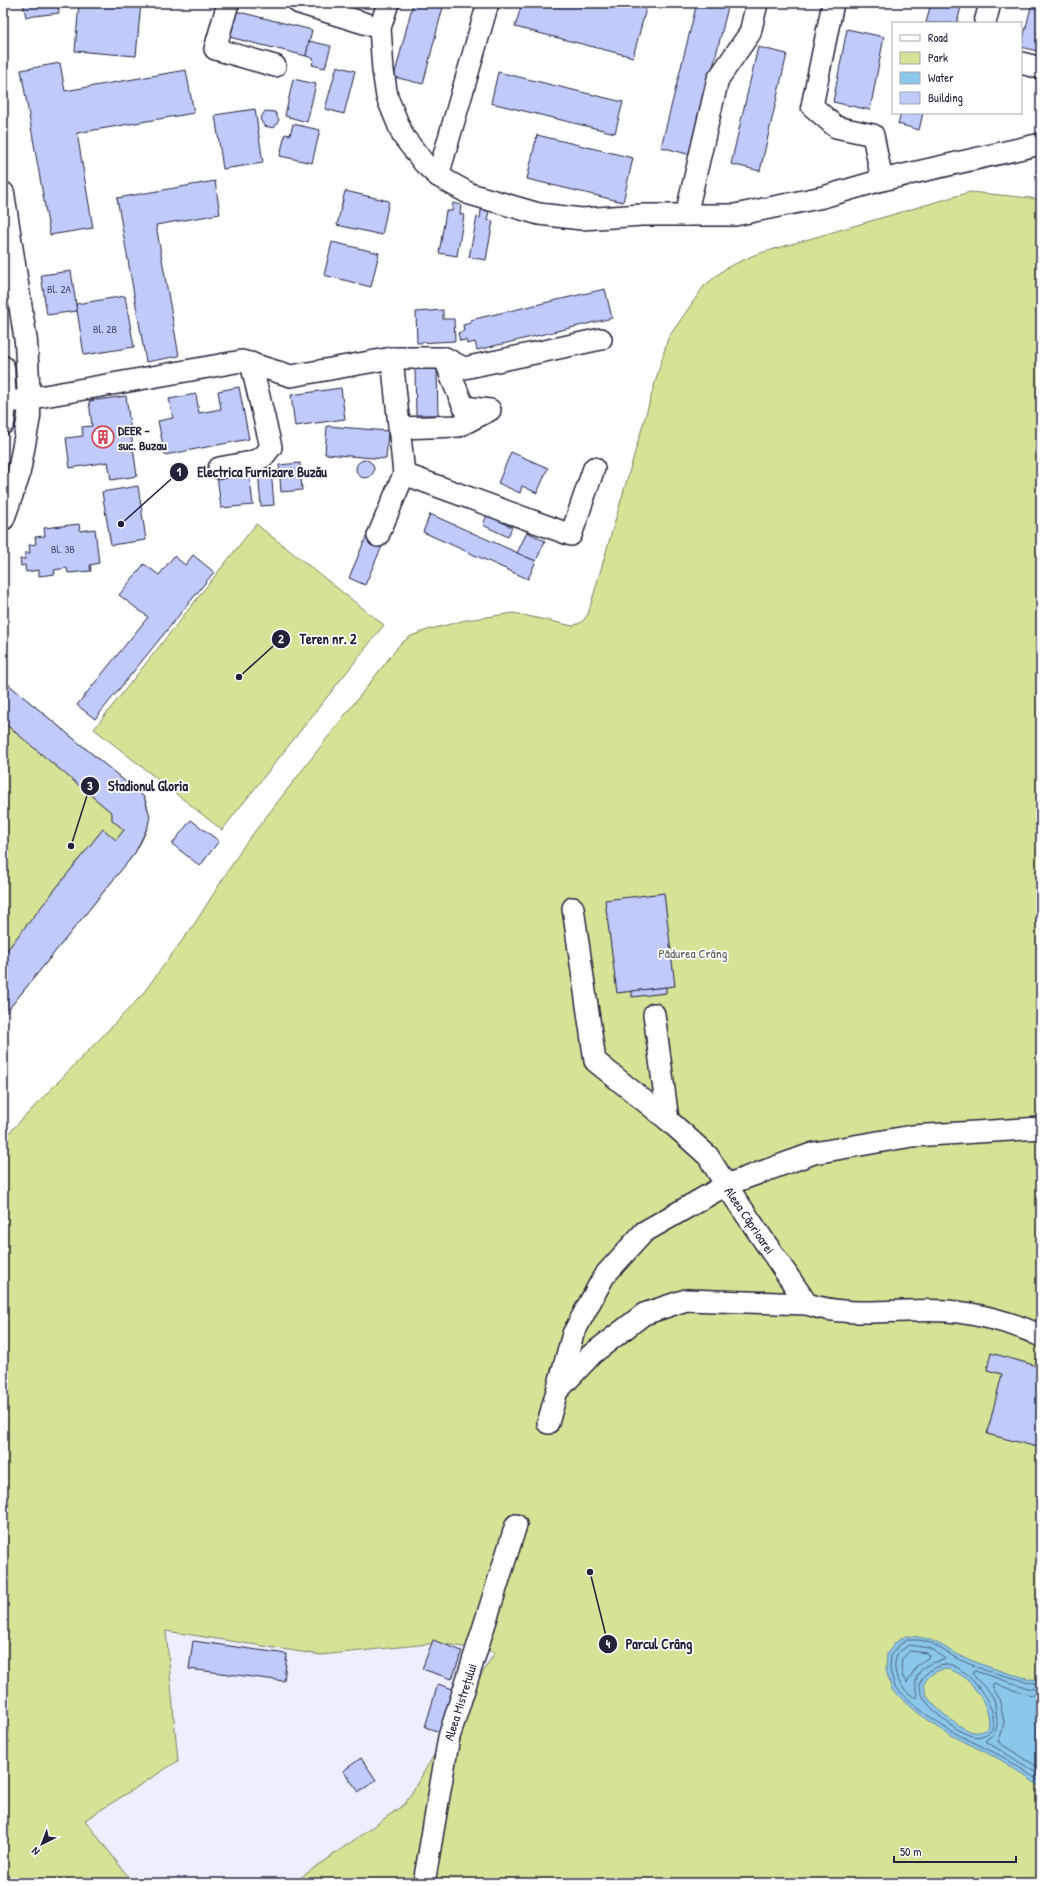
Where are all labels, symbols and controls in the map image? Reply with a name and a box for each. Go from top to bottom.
legend [892,22,1022,114]
text: Road [928,29,948,46]
text: Park [928,49,948,66]
text: Water [928,69,954,86]
text: Building [928,89,963,106]
house number: Bl. 2A [47,282,72,296]
house number: Bl. 2B [93,322,117,336]
place label: DEER - suc. Buzau [118,421,167,454]
building icon: DEER - suc. Buzau [90,424,116,450]
callout: Electrica Furnizare Buzău [169,459,335,485]
text: Electrica Furnizare Buzău [197,462,327,481]
text: 1 [177,463,182,480]
house number: Bl. 3B [51,542,75,556]
callout: Teren nr. 2 [271,626,364,652]
text: Teren nr. 2 [298,629,357,648]
text: 2 [278,630,284,647]
callout: Stadionul Gloria [80,773,196,799]
text: Stadionul Gloria [108,776,188,795]
text: 3 [87,777,93,794]
park label: Pădurea Crâng [659,944,728,962]
street label: Aleea Căprioarei [721,1183,779,1257]
callout: Parcul Crâng [598,1631,701,1657]
text: Parcul Crâng [626,1634,692,1655]
text: 4 [606,1635,611,1652]
street label: Aleea Mistrețului [439,1661,481,1743]
north arrow [22,1824,62,1864]
scale bar [894,1838,1016,1864]
text: 50 m [900,1843,921,1860]
text: N [28,1844,42,1859]

